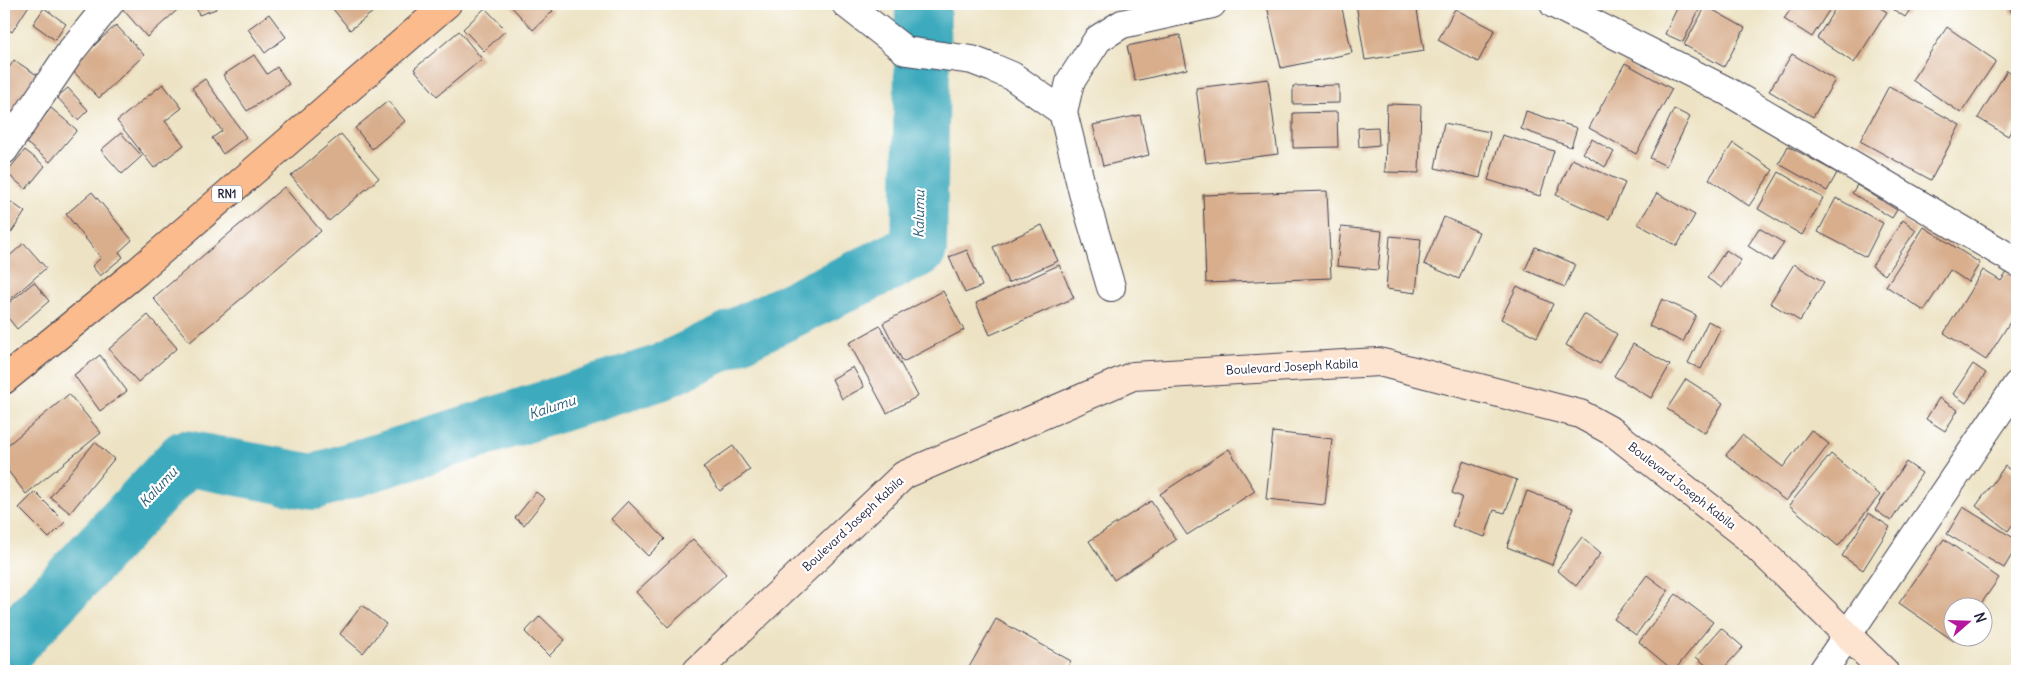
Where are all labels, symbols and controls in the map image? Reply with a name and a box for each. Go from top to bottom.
road number: RN1 [212,185,242,202]
water label: Kalumu [910,189,928,238]
street label: Boulevard Joseph Kabila [1225,356,1359,377]
water label: Kalumu [526,391,579,423]
street label: Boulevard Joseph Kabila [1625,439,1739,532]
water label: Kalumu [135,463,182,511]
street label: Boulevard Joseph Kabila [799,473,906,574]
north arrow [1944,598,1994,648]
text: N [1970,610,1990,625]

